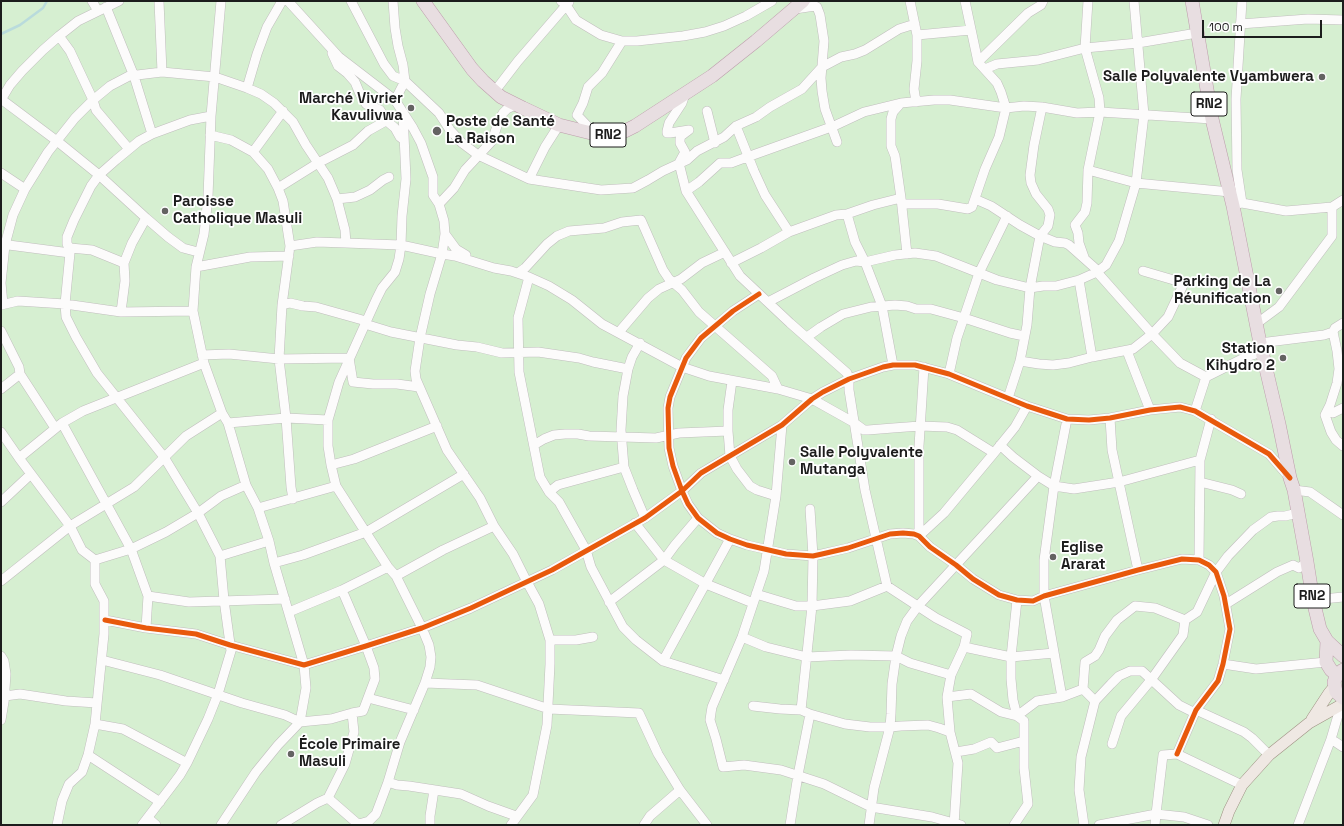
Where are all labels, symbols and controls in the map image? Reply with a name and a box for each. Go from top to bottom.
scale bar [1204,12,1324,38]
text: 100 m [1209,19,1243,35]
place label: Salle Polyvalente Vyambwera [1103,68,1314,86]
marker: Salle Polyvalente Vyambwera [1317,72,1327,82]
place label: Marché Vivrier Kavulivwa [299,90,403,125]
road number: RN2 [1191,92,1227,116]
marker: Marché Vivrier Kavulivwa [406,103,416,113]
place label: Poste de Santé La Raison [446,113,555,148]
road number: RN2 [590,123,626,147]
marker: Poste de Santé La Raison [431,125,443,137]
place label: Paroisse Catholique Masuli [173,193,302,228]
marker: Paroisse Catholique Masuli [160,206,170,216]
place label: Parking de La Réunification [1174,273,1271,308]
marker: Parking de La Réunification [1274,286,1284,296]
place label: Station Kihydro 2 [1206,340,1275,375]
marker: Station Kihydro 2 [1278,353,1288,363]
place label: Salle Polyvalente Mutanga [800,444,923,479]
marker: Salle Polyvalente Mutanga [787,457,797,467]
place label: Eglise Ararat [1061,539,1106,574]
marker: Eglise Ararat [1048,552,1058,562]
road number: RN2 [1294,584,1330,608]
place label: École Primaire Masuli [299,736,401,771]
marker: École Primaire Masuli [286,749,296,759]

